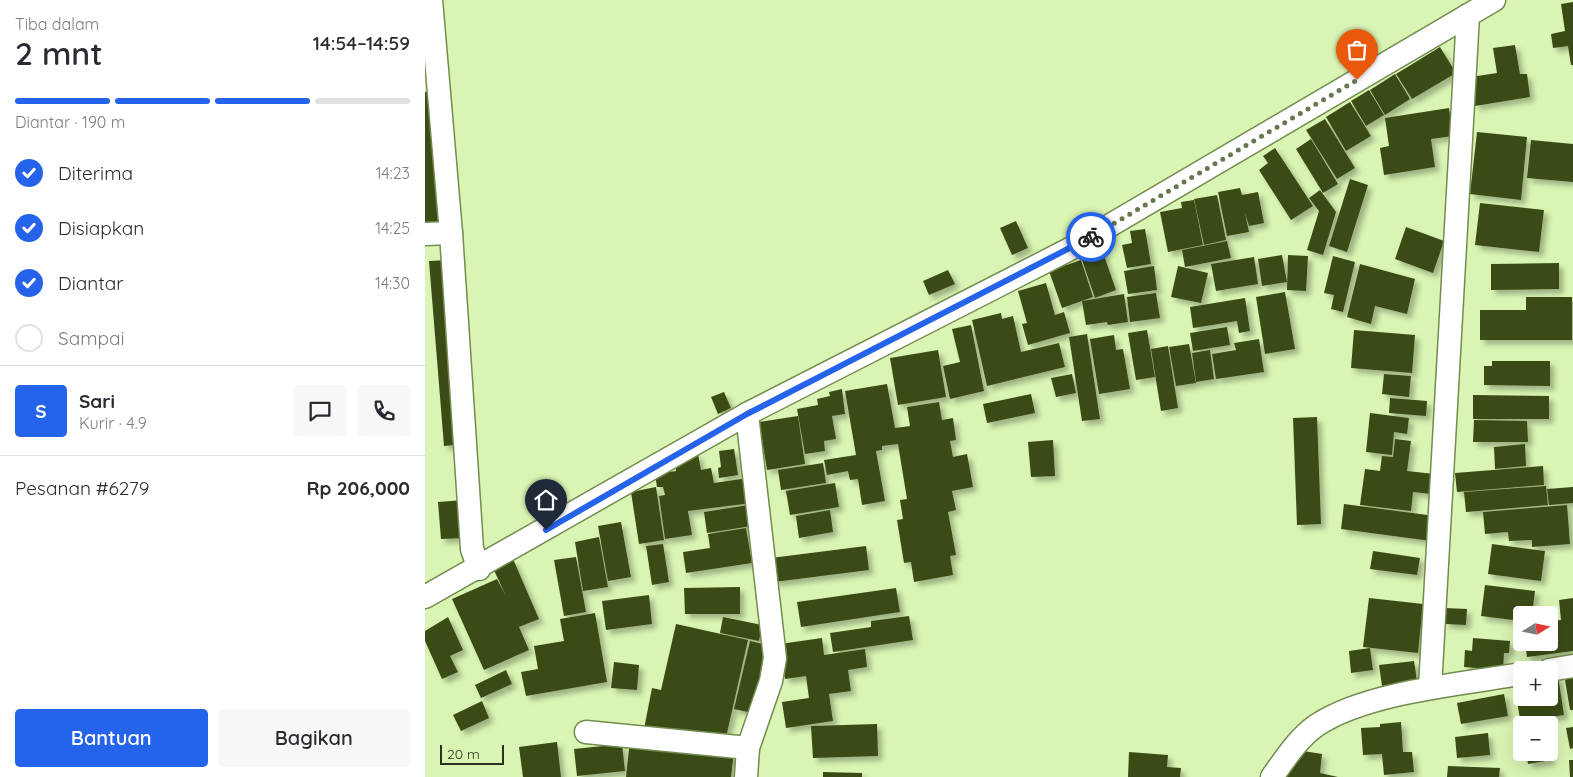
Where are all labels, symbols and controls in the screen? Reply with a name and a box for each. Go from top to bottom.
text: Tiba dalam [15,14,99,34]
pin [1336,29,1378,80]
text: 14:54–14:59 [313,31,410,55]
text: 2 mnt [15,33,103,73]
icon: bag [1343,36,1371,64]
text: Diantar · 190 m [15,112,125,132]
icon: check [15,159,43,187]
text: Diterima [58,161,133,185]
text: 14:23 [376,163,410,183]
courier [1066,212,1116,262]
icon: check [15,214,43,242]
text: Disiapkan [58,216,144,240]
text: 14:25 [375,218,410,238]
icon: bike [1077,223,1105,251]
icon: check [15,269,43,297]
text: Diantar [58,271,124,295]
text: 14:30 [375,273,410,293]
text: Sampai [58,326,125,350]
button: chat [294,385,346,437]
button: phone [358,385,410,437]
text: Sari [79,389,115,413]
text: S [35,399,47,423]
text: Kurir · 4.9 [79,413,147,433]
text: Pesanan #6279 [15,476,149,500]
text: Rp 206,000 [306,476,410,500]
pin [525,479,567,530]
icon: home [532,486,560,514]
north arrow [1513,606,1557,651]
map controls [1513,606,1558,761]
button: + [1513,661,1558,706]
button: Bantuan [15,709,208,767]
button: Bagikan [218,709,410,767]
button: − [1513,716,1558,761]
scale bar [440,742,504,765]
text: 20 m [447,745,480,763]

